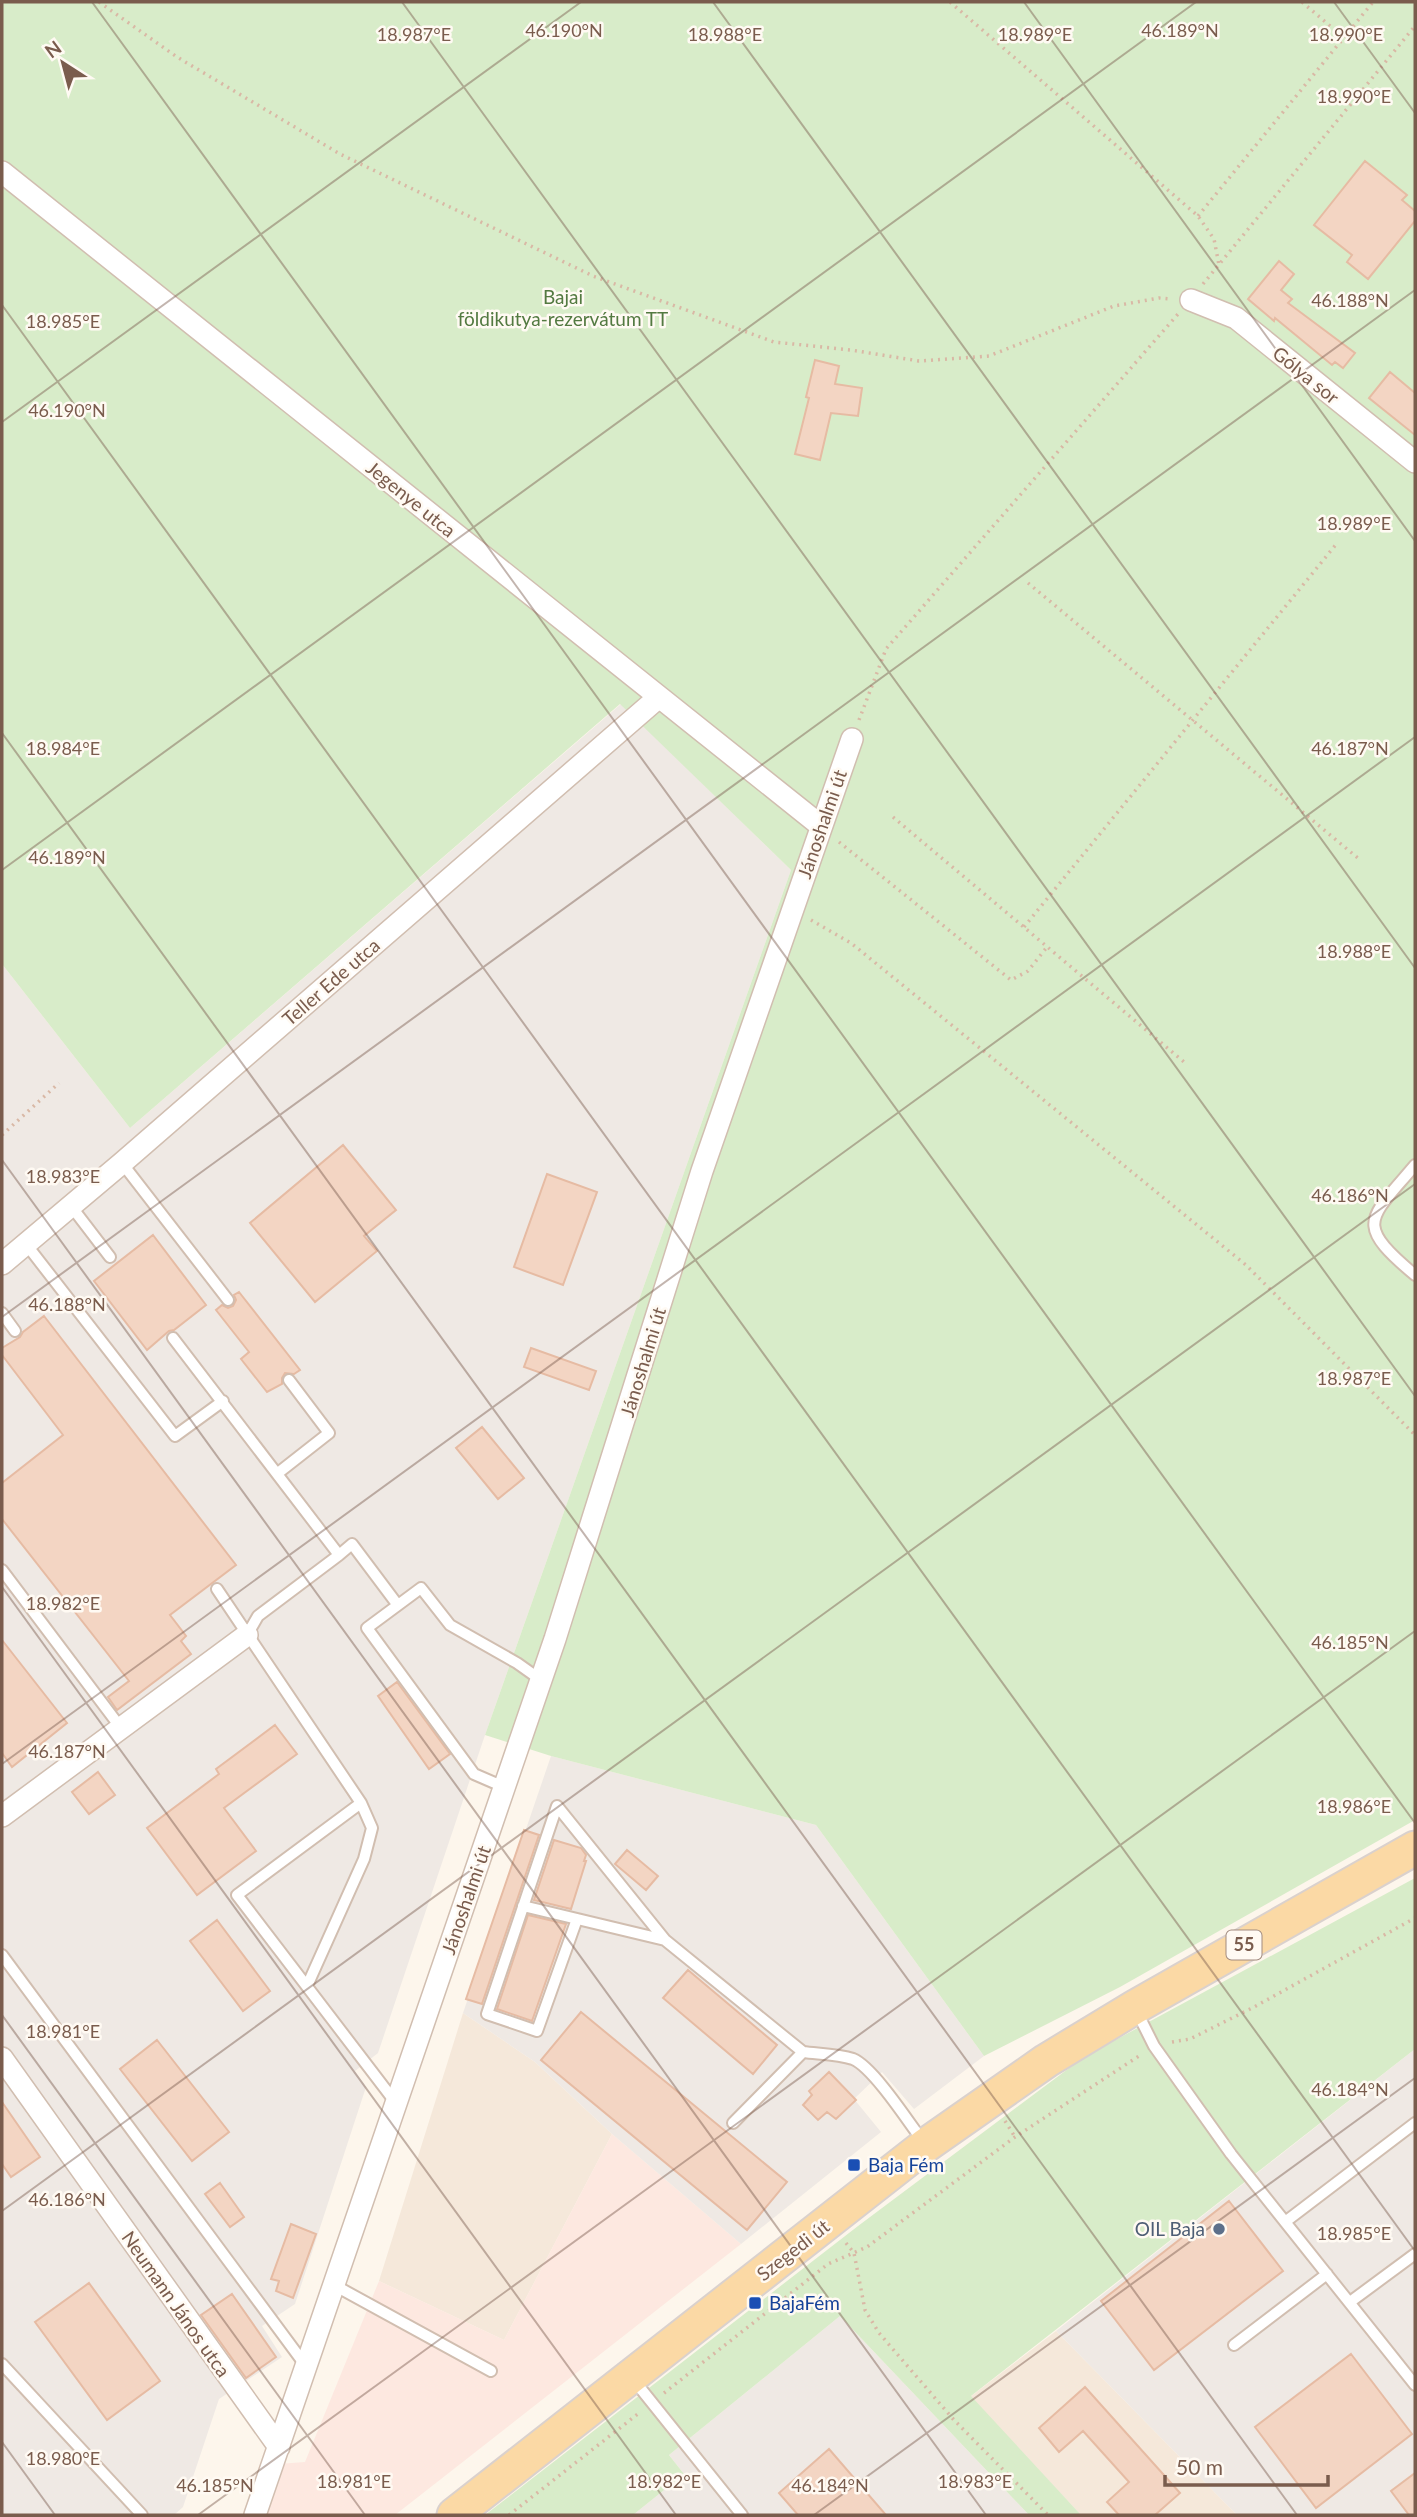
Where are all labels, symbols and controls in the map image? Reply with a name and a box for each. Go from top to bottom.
text: 46.190°N [525,19,603,41]
text: 46.189°N [1141,19,1219,41]
text: 18.987°E [377,23,451,45]
text: 18.988°E [688,23,762,45]
text: 18.989°E [998,23,1072,45]
text: 18.990°E [1309,23,1383,45]
north arrow [28,28,98,98]
text: N [40,35,65,62]
text: 18.990°E [1317,85,1391,107]
park label: Bajai földikutya-rezervátum TT [458,285,668,330]
text: 46.188°N [1311,289,1389,311]
text: 18.985°E [26,310,100,332]
street label: Gólya sor [1268,341,1344,408]
text: 46.190°N [28,399,106,421]
street label: Jegenye utca [362,456,461,542]
text: 18.989°E [1317,512,1391,534]
text: 18.984°E [26,737,100,759]
text: 46.187°N [1311,737,1389,759]
street label: Jánoshalmi út [792,766,851,881]
text: 46.189°N [28,846,106,868]
street label: Teller Ede utca [277,933,384,1030]
text: 18.988°E [1317,940,1391,962]
text: 18.983°E [26,1165,100,1187]
text: 46.186°N [1311,1184,1389,1206]
text: 46.188°N [28,1293,106,1315]
street label: Jánoshalmi út [615,1304,670,1420]
text: 18.987°E [1317,1367,1391,1389]
text: 18.982°E [26,1592,100,1614]
text: 46.185°N [1311,1631,1389,1653]
text: 46.187°N [28,1740,106,1762]
text: 18.986°E [1317,1795,1391,1817]
street label: Jánoshalmi út [436,1842,495,1957]
road number: 55 [1226,1930,1262,1959]
text: 18.981°E [26,2020,100,2042]
text: 46.184°N [1311,2078,1389,2100]
place label: Baja Fém [868,2153,944,2176]
marker: Baja Fém [846,2157,862,2173]
text: 46.186°N [28,2188,106,2210]
street label: Szegedi út [752,2214,834,2285]
place label: OIL Baja [1135,2217,1205,2240]
marker: OIL Baja [1211,2221,1227,2237]
text: 18.985°E [1317,2222,1391,2244]
street label: Neumann János utca [117,2226,235,2381]
place label: BajaFém [769,2291,840,2314]
marker: BajaFém [747,2295,763,2311]
scale bar [1165,2444,1328,2488]
text: 18.980°E [26,2447,100,2469]
text: 50 m [1176,2454,1223,2479]
text: 18.981°E [317,2470,391,2492]
text: 18.982°E [627,2470,701,2492]
text: 18.983°E [938,2470,1012,2492]
text: 46.185°N [176,2474,254,2496]
text: 46.184°N [791,2474,869,2496]

